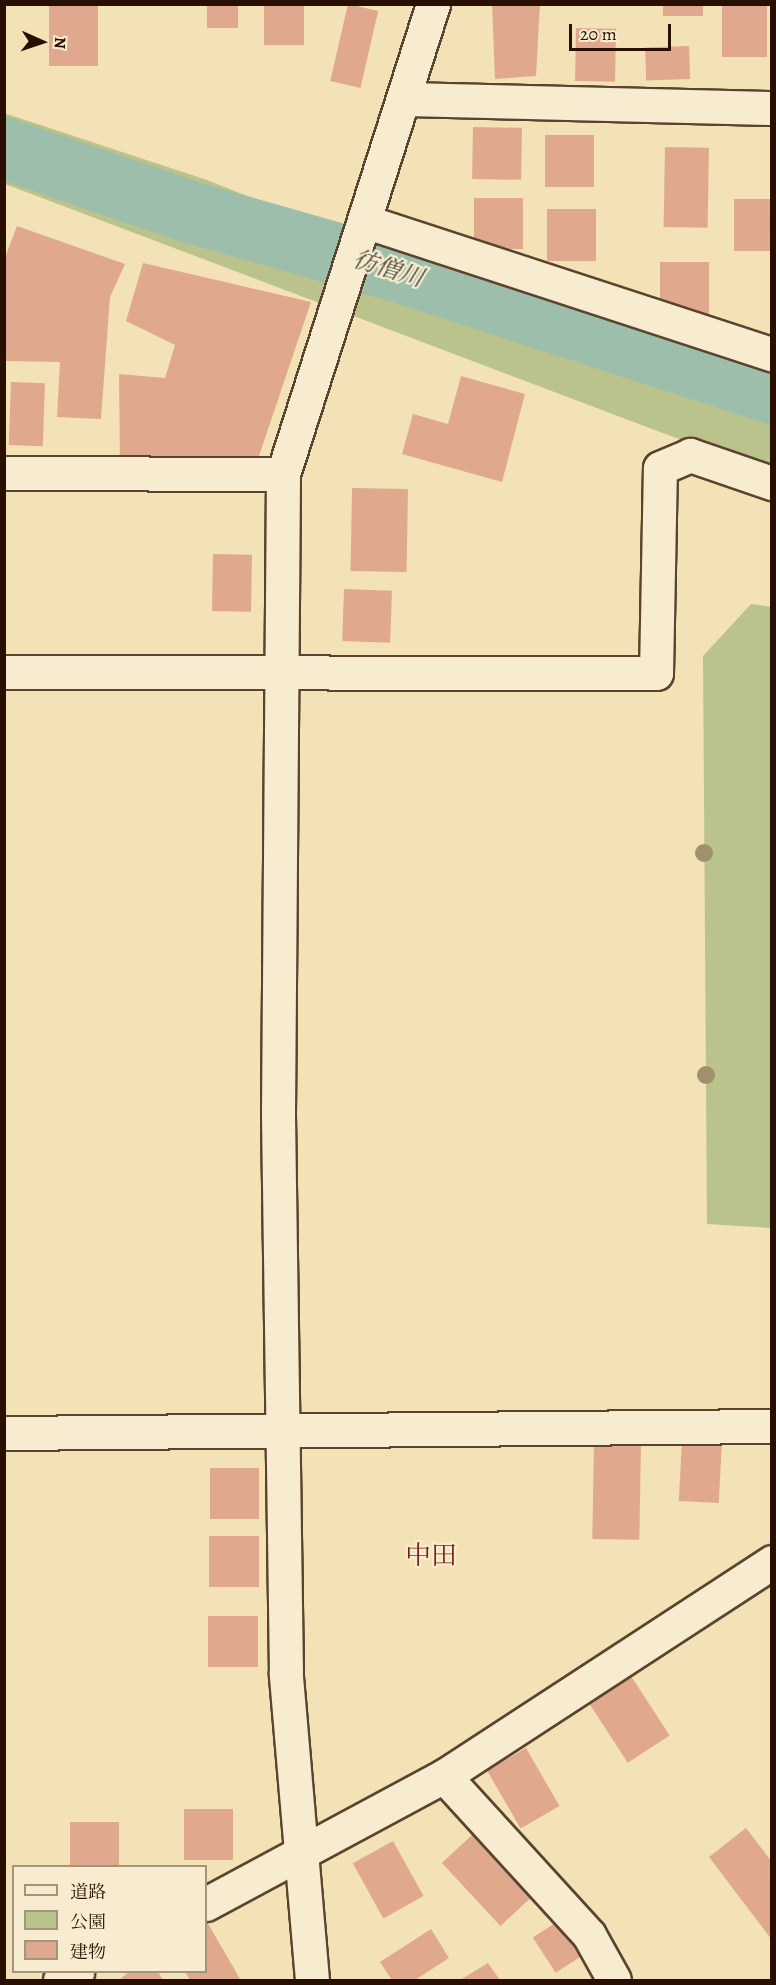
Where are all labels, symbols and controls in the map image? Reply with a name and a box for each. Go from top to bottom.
north arrow [12,12,72,72]
scale bar [572,12,674,50]
text: 20 m [580,22,617,46]
text: N [49,37,71,49]
water label: 彷僧川 [349,245,427,293]
district label: 中田 [405,1540,457,1572]
legend [12,1865,207,1973]
text: 道路 [70,1880,106,1904]
text: 公園 [70,1910,106,1934]
text: 建物 [70,1940,106,1964]

